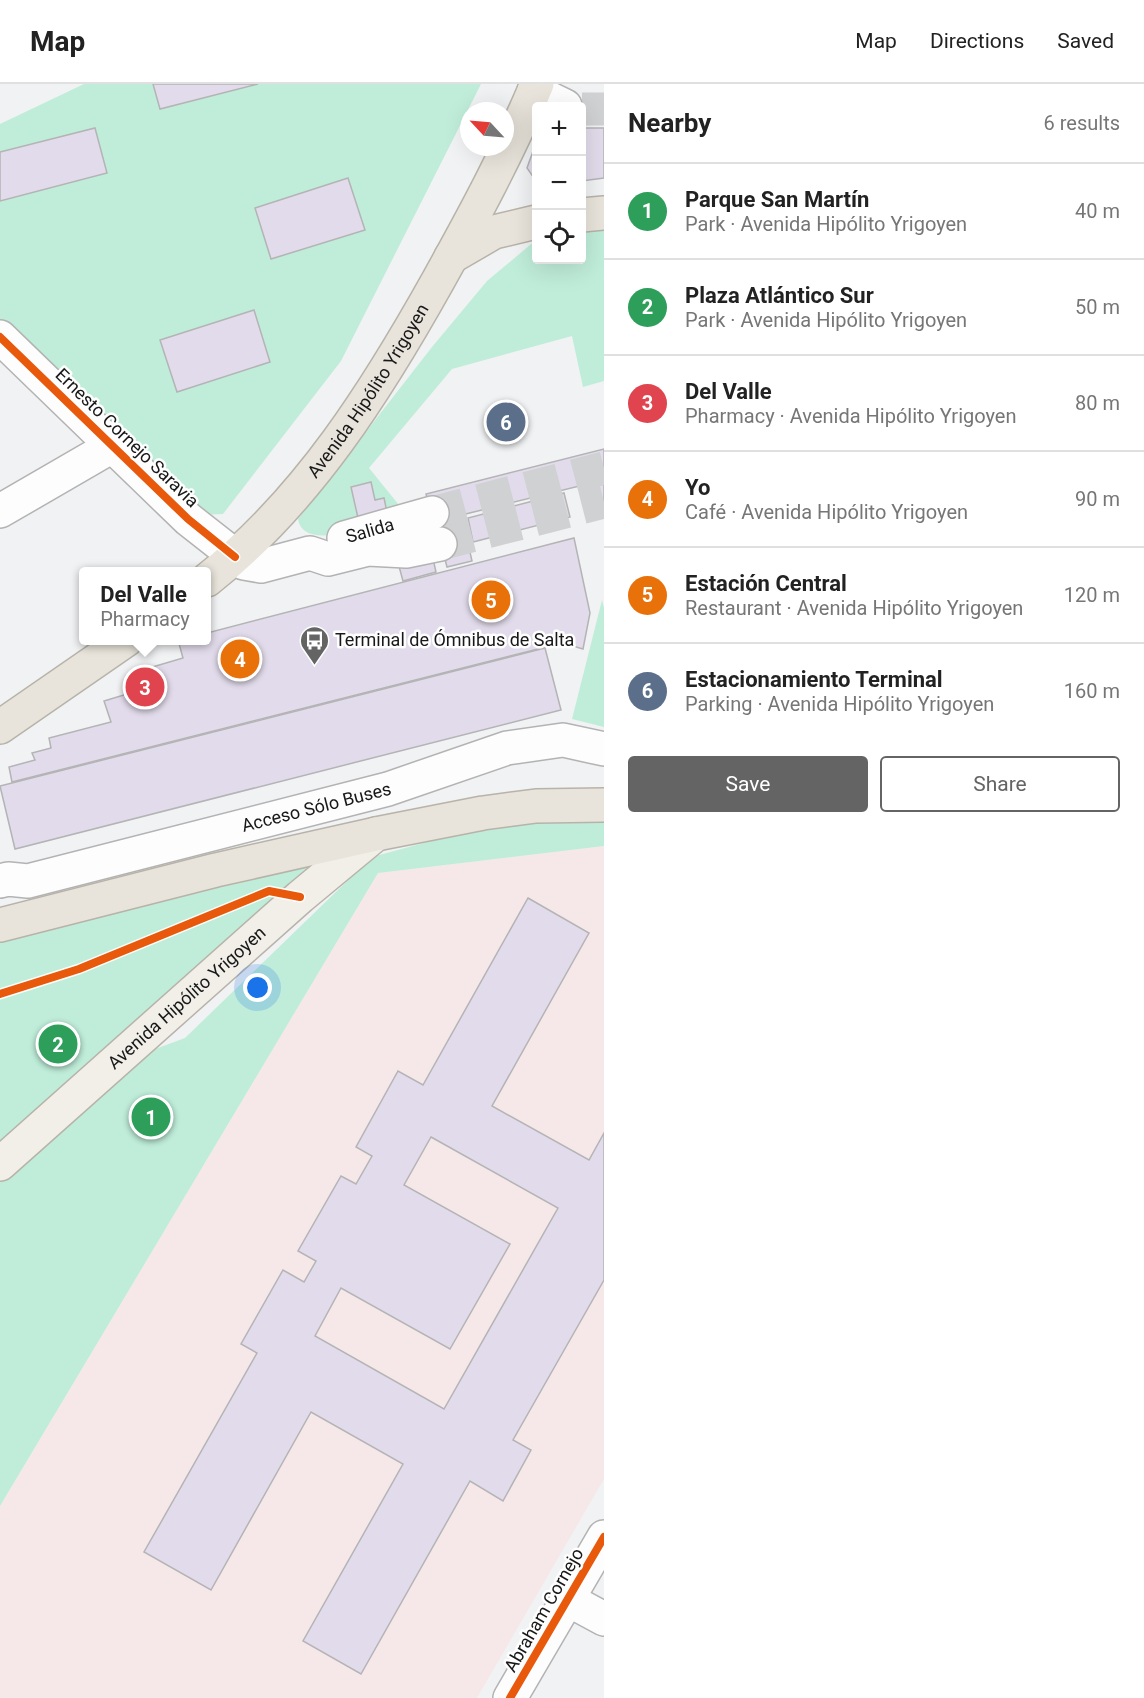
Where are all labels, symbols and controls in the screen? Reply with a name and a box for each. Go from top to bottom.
text: Map [30,25,85,58]
text: Map [855,29,897,53]
text: Directions [930,29,1024,53]
text: Saved [1057,29,1114,53]
north arrow [460,102,514,156]
map controls [532,102,586,264]
button: + [532,102,586,156]
text: Nearby [628,108,711,138]
text: 6 results [1044,111,1120,135]
button: − [532,156,586,210]
text: Parque San Martín [685,187,869,212]
text: 1 [642,199,653,223]
text: 40 m [1075,199,1120,223]
button: locate [532,210,586,264]
text: Park · Avenida Hipólito Yrigoyen [685,212,967,236]
text: Plaza Atlántico Sur [685,283,874,308]
text: 2 [642,295,653,319]
text: 50 m [1075,295,1120,319]
street label: Avenida Hipólito Yrigoyen [303,300,433,482]
text: Park · Avenida Hipólito Yrigoyen [685,308,967,332]
street label: Ernesto Cornejo Saravia [51,364,203,512]
text: Del Valle [685,379,772,404]
text: 3 [642,391,653,415]
text: 80 m [1075,391,1120,415]
pin: 6 [486,400,526,444]
text: Pharmacy · Avenida Hipólito Yrigoyen [685,404,1016,428]
text: Yo [685,475,710,500]
text: 4 [642,487,653,511]
text: 90 m [1075,487,1120,511]
text: Café · Avenida Hipólito Yrigoyen [685,500,968,524]
street label: Salida [343,513,396,547]
popup [79,567,211,645]
text: Estación Central [685,571,847,596]
pin: 5 [472,578,510,622]
text: Del Valle [100,582,187,607]
text: 5 [642,583,653,607]
text: 120 m [1064,583,1120,607]
text: Restaurant · Avenida Hipólito Yrigoyen [685,596,1023,620]
text: Pharmacy [100,607,190,631]
bus stop icon: Terminal de Ómnibus de Salta [298,624,330,666]
place label: Terminal de Ómnibus de Salta [335,629,574,650]
pin: 4 [220,636,260,682]
pin: 3 [126,664,164,710]
text: Estacionamiento Terminal [685,667,943,692]
text: 6 [642,679,653,703]
text: 160 m [1064,679,1120,703]
text: Parking · Avenida Hipólito Yrigoyen [685,692,994,716]
button: Save [628,756,868,812]
button: Share [880,756,1120,812]
street label: Acceso Sólo Buses [239,778,393,836]
street label: Avenida Hipólito Yrigoyen [103,922,270,1073]
your location [243,973,272,1002]
pin: 2 [38,1022,78,1066]
pin: 1 [132,1094,170,1140]
street label: Abraham Cornejo [500,1544,588,1675]

